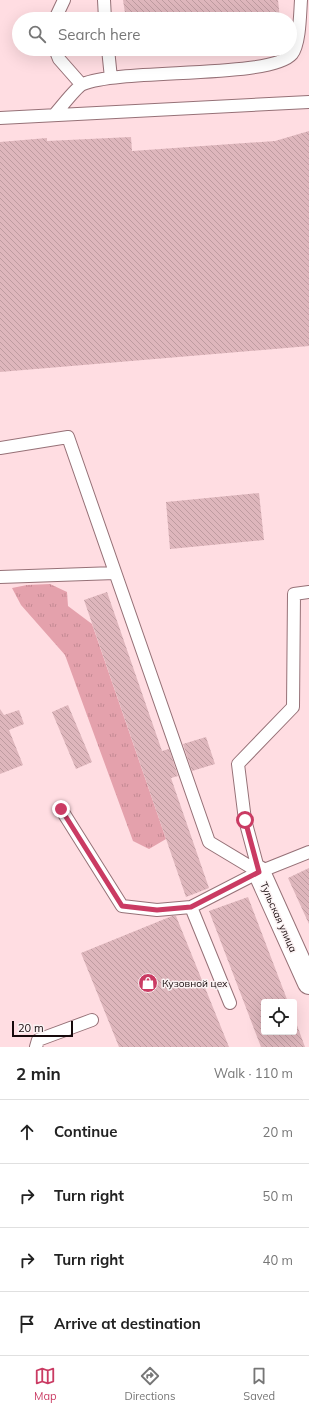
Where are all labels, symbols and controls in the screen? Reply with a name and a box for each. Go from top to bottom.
search box [12,12,297,56]
icon: search [26,23,48,45]
text: Search here [58,25,140,44]
route end [52,800,70,818]
route start [236,811,254,829]
street label: Тульская улица [257,880,300,954]
shop icon: Кузовной цех [137,972,159,994]
place label: Кузовной цех [162,977,228,990]
map controls [261,999,297,1035]
button: locate [261,999,297,1035]
scale bar [12,1019,73,1038]
text: 20 m [18,1021,44,1035]
text: 2 min [16,1063,61,1084]
text: Walk · 110 m [214,1065,293,1081]
icon: ahead [16,1121,38,1143]
text: Continue [54,1122,117,1141]
text: 20 m [263,1124,293,1140]
icon: right [16,1185,38,1207]
text: Turn right [54,1186,124,1205]
text: 50 m [263,1188,293,1204]
icon: right [16,1249,38,1271]
text: Turn right [54,1250,124,1269]
text: 40 m [263,1252,293,1268]
icon: arrive [16,1313,38,1335]
text: Arrive at destination [54,1314,201,1333]
tab: Map [34,1365,57,1403]
tab: Directions [125,1365,175,1403]
tab: Saved [243,1365,275,1403]

